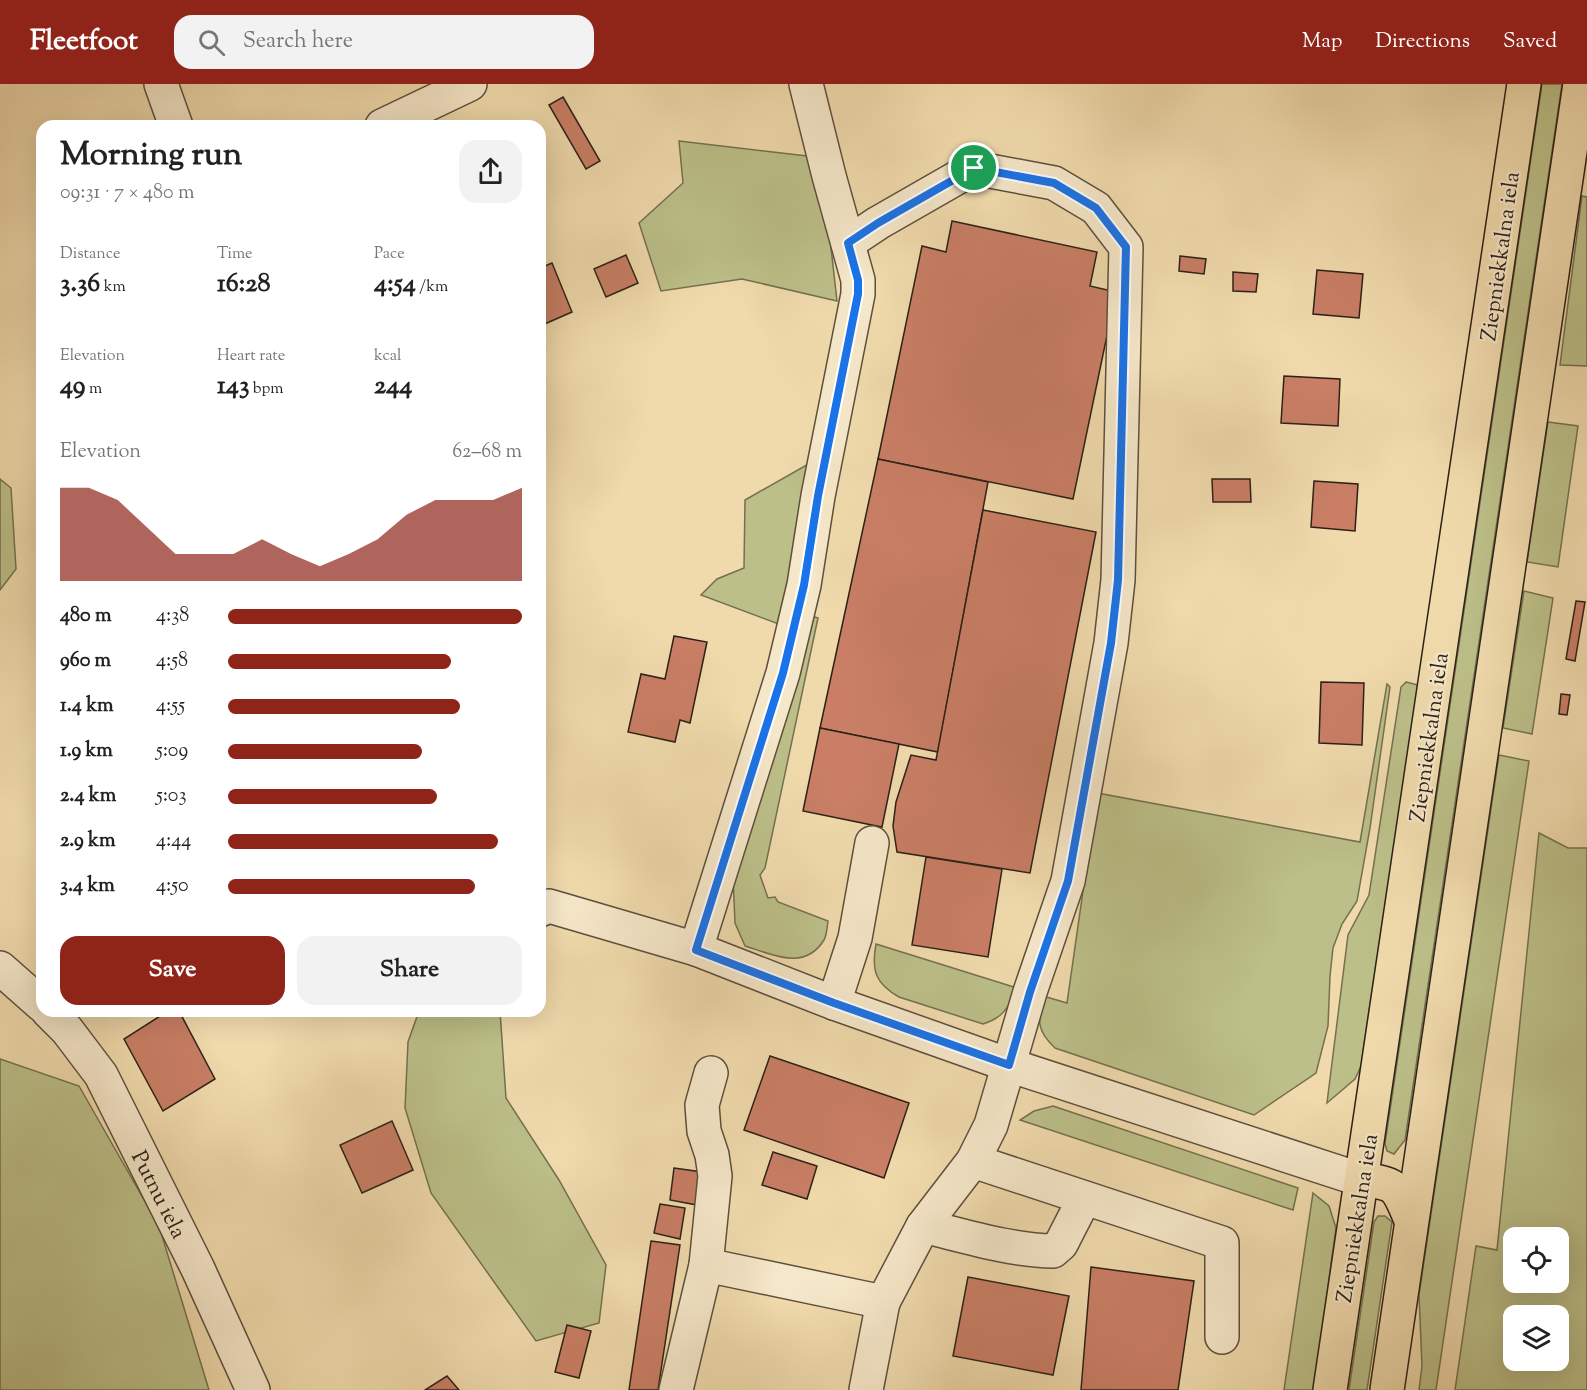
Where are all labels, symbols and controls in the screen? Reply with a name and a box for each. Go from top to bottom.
search box [174,15,594,69]
text: Fleetfoot [30,22,138,62]
icon: search [195,26,228,59]
text: Search here [243,26,353,58]
text: Map [1302,27,1342,57]
text: Directions [1375,27,1470,57]
text: Saved [1503,27,1557,57]
text: Morning run [60,132,242,180]
button: share [459,140,522,203]
pin [948,142,999,193]
icon: arrive [957,151,990,184]
street label: Ziepniekkalna iela [1474,170,1530,343]
text: 09:31 · 7 × 480 m [60,179,194,208]
text: Distance [60,243,120,266]
text: Time [217,243,253,266]
text: Pace [374,243,405,266]
text: 3.36 [60,266,100,303]
text: 16:28 [217,266,270,303]
text: 4:54 [374,266,416,303]
text: km [100,276,126,299]
text: /km [416,276,448,299]
text: Elevation [60,345,125,368]
text: Heart rate [217,345,285,368]
text: kcal [374,345,402,368]
text: 49 [60,368,86,405]
text: 143 [217,368,249,405]
text: 244 [374,368,412,405]
text: m [86,378,102,401]
text: bpm [249,378,284,401]
text: Elevation [60,438,141,467]
text: 62–68 m [452,438,522,467]
text: 480 m [60,602,111,631]
text: 4:38 [156,602,189,631]
text: 960 m [60,647,111,676]
text: 4:58 [156,647,188,676]
street label: Ziepniekkalna iela [1403,651,1459,824]
text: 1.4 km [60,692,114,721]
text: 4:55 [156,692,185,721]
text: 1.9 km [60,737,113,766]
text: 5:09 [156,737,188,766]
text: 2.4 km [60,782,116,811]
text: 5:03 [156,782,187,811]
text: 2.9 km [60,827,115,856]
text: 4:44 [156,827,191,856]
text: 3.4 km [60,872,115,901]
text: 4:50 [156,872,189,901]
button: Save [60,936,285,1005]
button: Share [297,936,522,1005]
street label: Ziepniekkalna iela [1330,1132,1388,1305]
street label: Putnu iela [122,1146,193,1245]
map controls [1503,1227,1569,1371]
button: locate [1503,1227,1569,1293]
button: layers [1503,1305,1569,1371]

